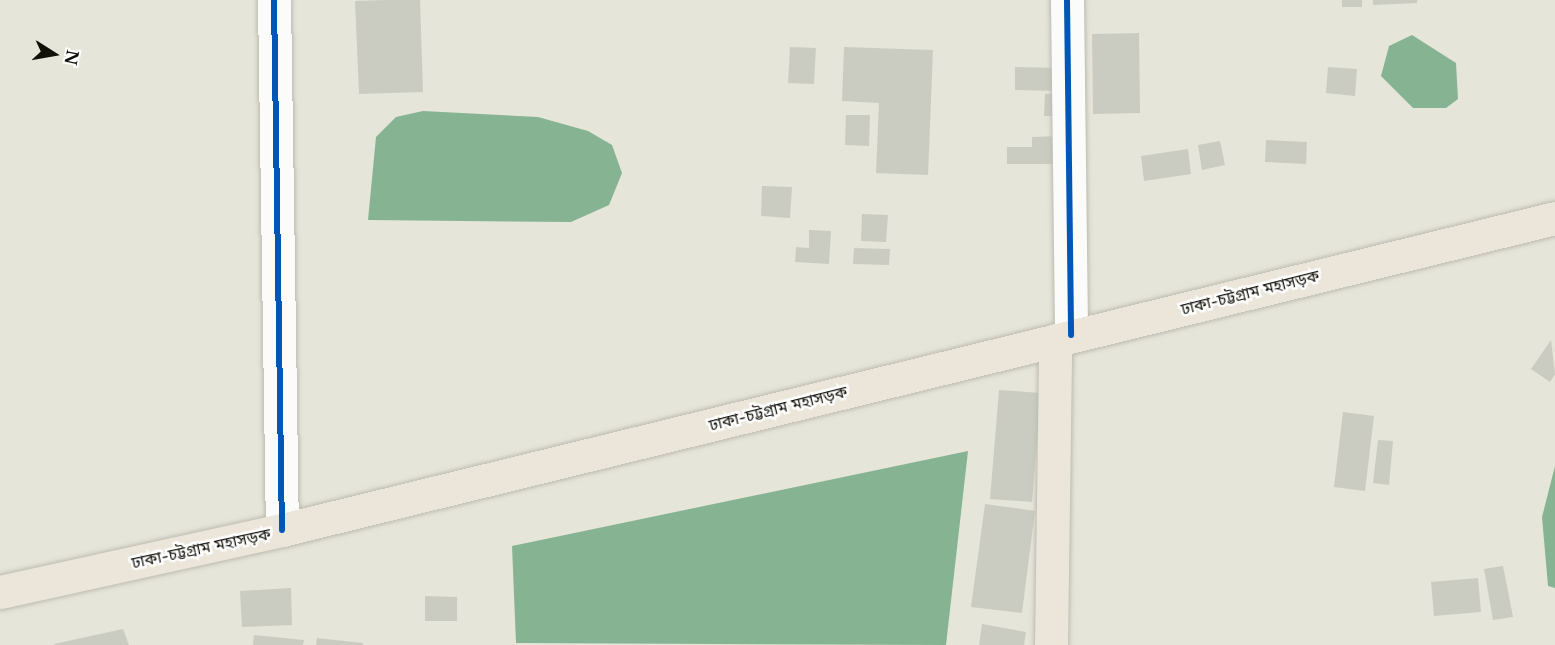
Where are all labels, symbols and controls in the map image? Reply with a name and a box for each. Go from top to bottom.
north arrow [24,24,84,84]
text: N [60,48,83,67]
street label: ঢাকা-চট্টগ্রাম মহাসড়ক [1179,266,1321,318]
street label: ঢাকা-চট্টগ্রাম মহাসড়ক [707,382,849,434]
street label: ঢাকা-চট্টগ্রাম মহাসড়ক [130,524,272,572]

